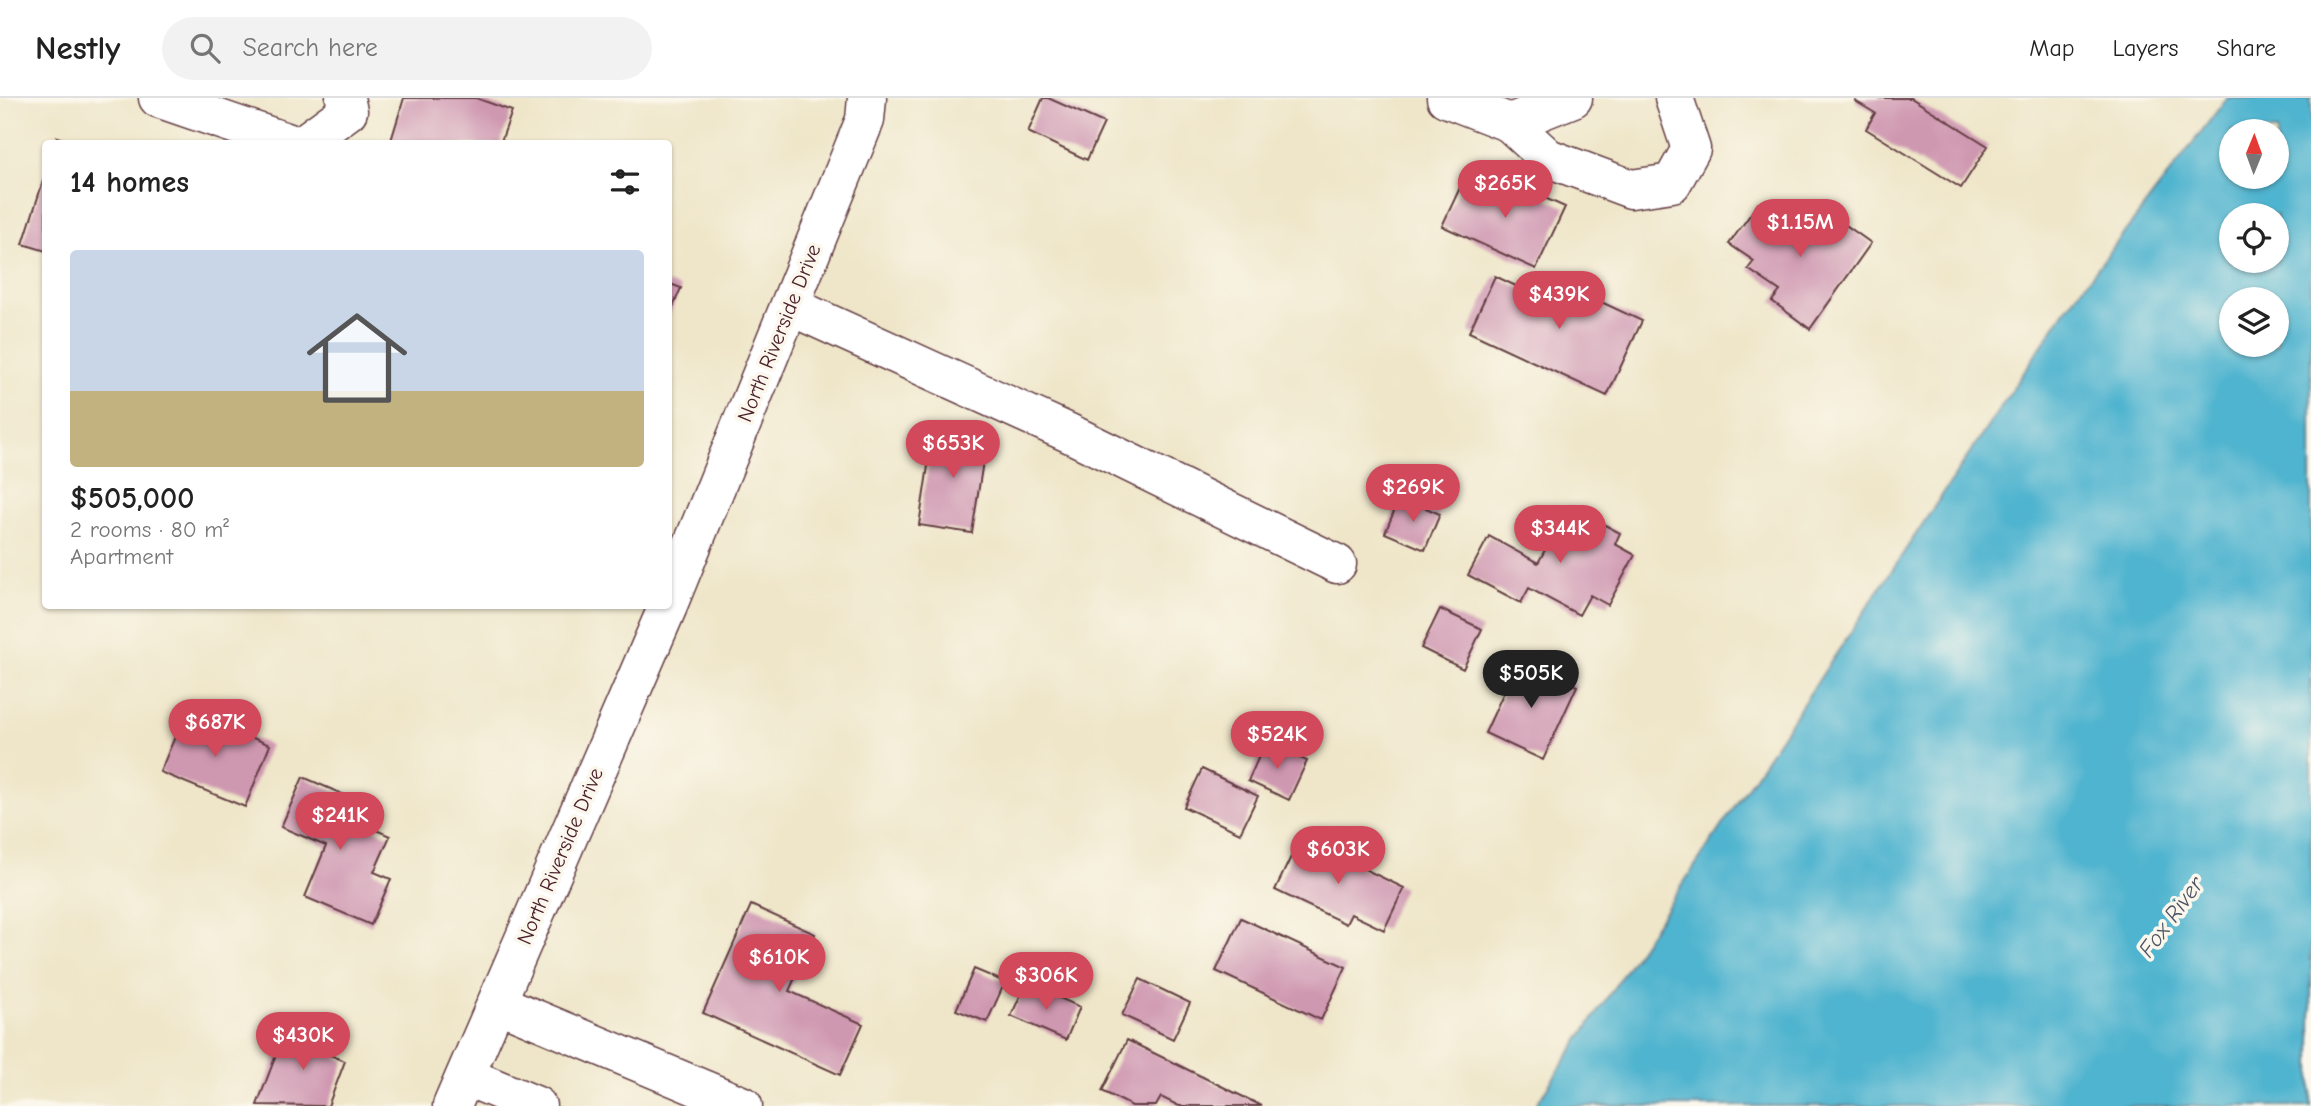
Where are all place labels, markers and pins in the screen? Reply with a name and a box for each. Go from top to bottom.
pin: $265K [1456,160,1554,220]
pin: $1.15M [1743,200,1857,259]
pin: $439K [1510,272,1608,331]
pin: $653K [904,420,1002,480]
pin: $269K [1364,464,1462,524]
pin: $344K [1511,505,1609,565]
pin: $505K [1482,650,1580,710]
pin: $687K [166,700,264,759]
pin: $524K [1228,712,1326,771]
pin: $241K [291,792,389,852]
pin: $603K [1289,826,1387,886]
pin: $610K [730,934,828,994]
pin: $306K [997,953,1095,1012]
pin: $430K [254,1012,352,1072]

